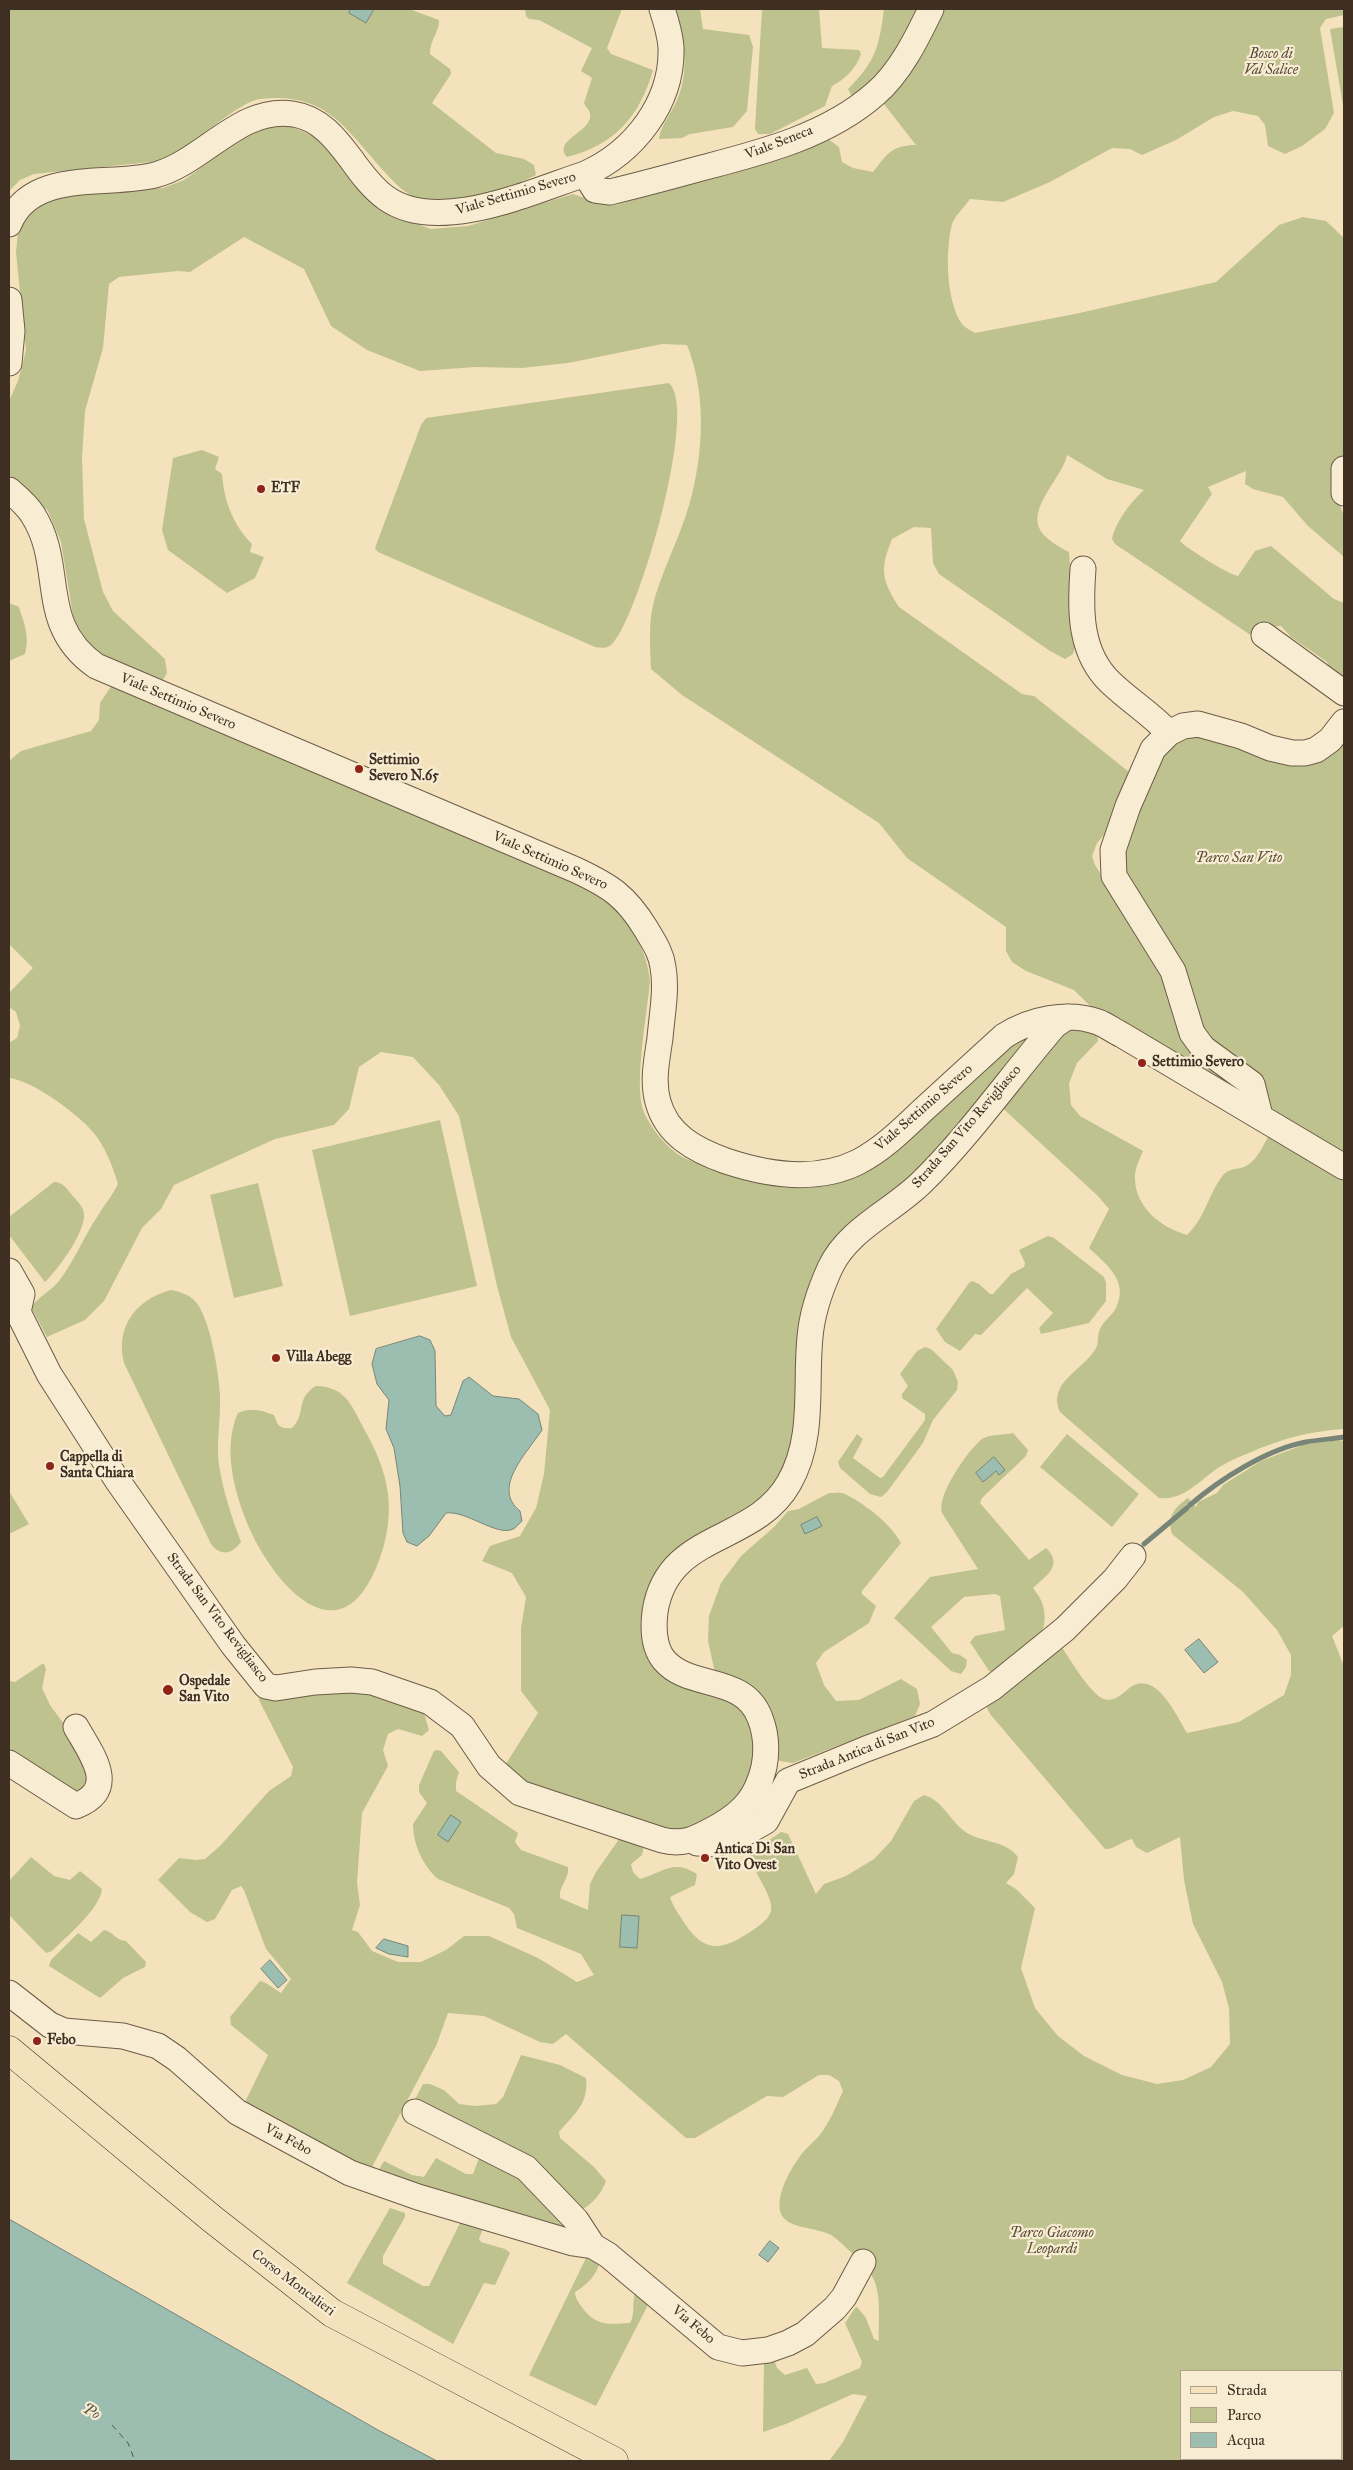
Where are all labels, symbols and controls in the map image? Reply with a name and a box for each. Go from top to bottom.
park label: Bosco di Val Salice [1244,47,1298,80]
street label: Viale Seneca [743,122,815,164]
street label: Viale Settimio Severo [454,169,578,219]
place label: ETF [271,481,300,497]
marker: ETF [255,483,267,495]
street label: Viale Settimio Severo [118,670,238,734]
place label: Settimio Severo N.65 [369,753,439,786]
marker: Settimio Severo N.65 [353,763,365,775]
street label: Viale Settimio Severo [490,828,610,894]
park label: Parco San Vito [1196,851,1282,867]
place label: Settimio Severo [1152,1055,1244,1071]
marker: Settimio Severo [1136,1057,1148,1069]
street label: Viale Settimio Severo [872,1061,976,1155]
street label: Strada San Vito Revigliasco [909,1062,1025,1192]
place label: Villa Abegg [286,1350,351,1366]
marker: Villa Abegg [270,1352,282,1364]
place label: Cappella di Santa Chiara [60,1450,134,1482]
marker: Cappella di Santa Chiara [44,1460,56,1472]
street label: Strada San Vito Revigliasco [163,1550,271,1686]
place label: Ospedale San Vito [179,1674,230,1706]
marker: Ospedale San Vito [161,1683,175,1697]
street label: Strada Antica di San Vito [797,1714,937,1784]
place label: Antica Di San Vito Ovest [715,1842,795,1874]
marker: Antica Di San Vito Ovest [699,1852,711,1864]
place label: Febo [47,2033,76,2049]
marker: Febo [31,2035,43,2047]
street label: Via Febo [261,2121,315,2159]
park label: Parco Giacomo Leopardi [1010,2226,1094,2258]
street label: Corso Moncalieri [248,2246,338,2320]
street label: Via Febo [668,2302,718,2348]
legend [1180,2370,1343,2460]
text: Strada [1227,2381,1267,2399]
water label: Po [79,2400,103,2424]
text: Parco [1227,2406,1261,2424]
text: Acqua [1227,2431,1265,2449]

